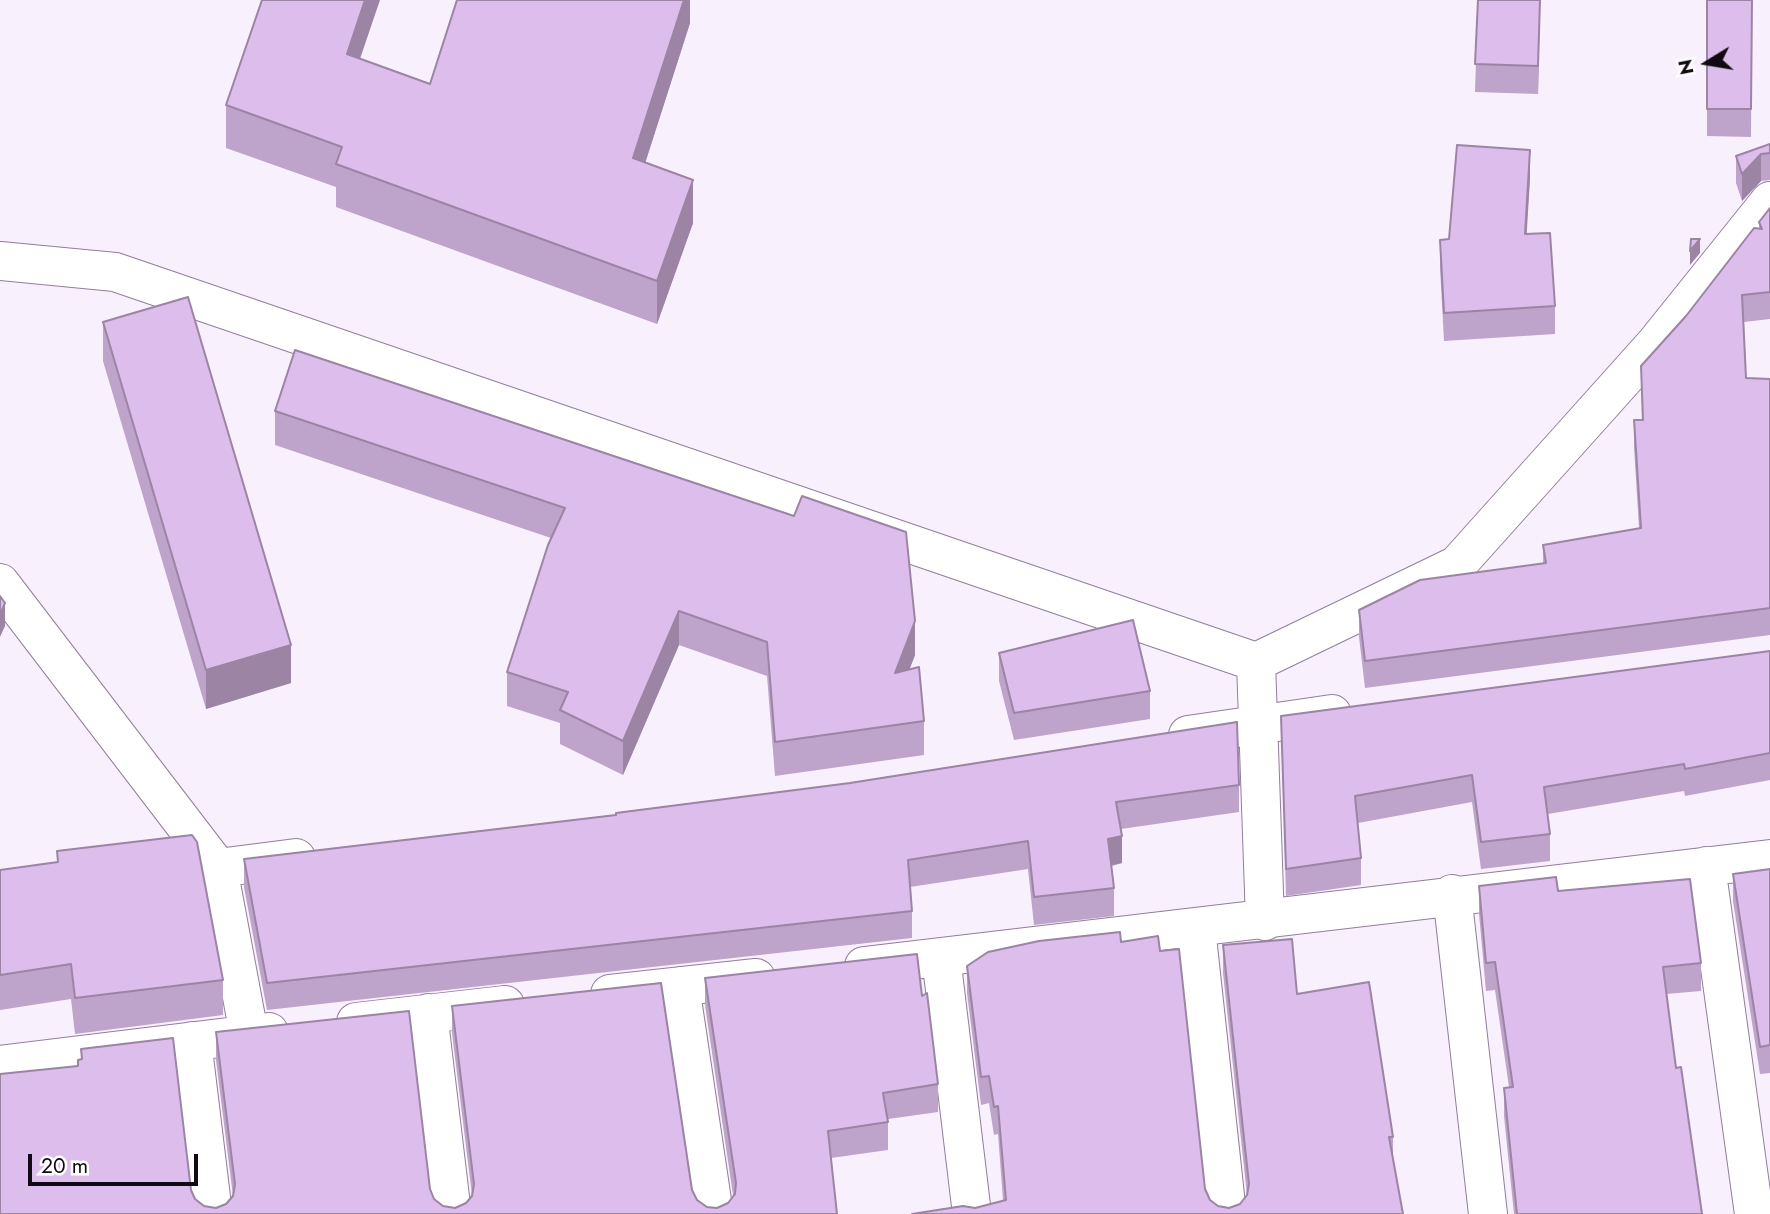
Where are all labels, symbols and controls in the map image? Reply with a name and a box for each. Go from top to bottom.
north arrow [1672,28,1742,98]
text: N [1671,57,1701,77]
scale bar [32,1140,201,1184]
text: 20 m [41,1151,88,1181]

